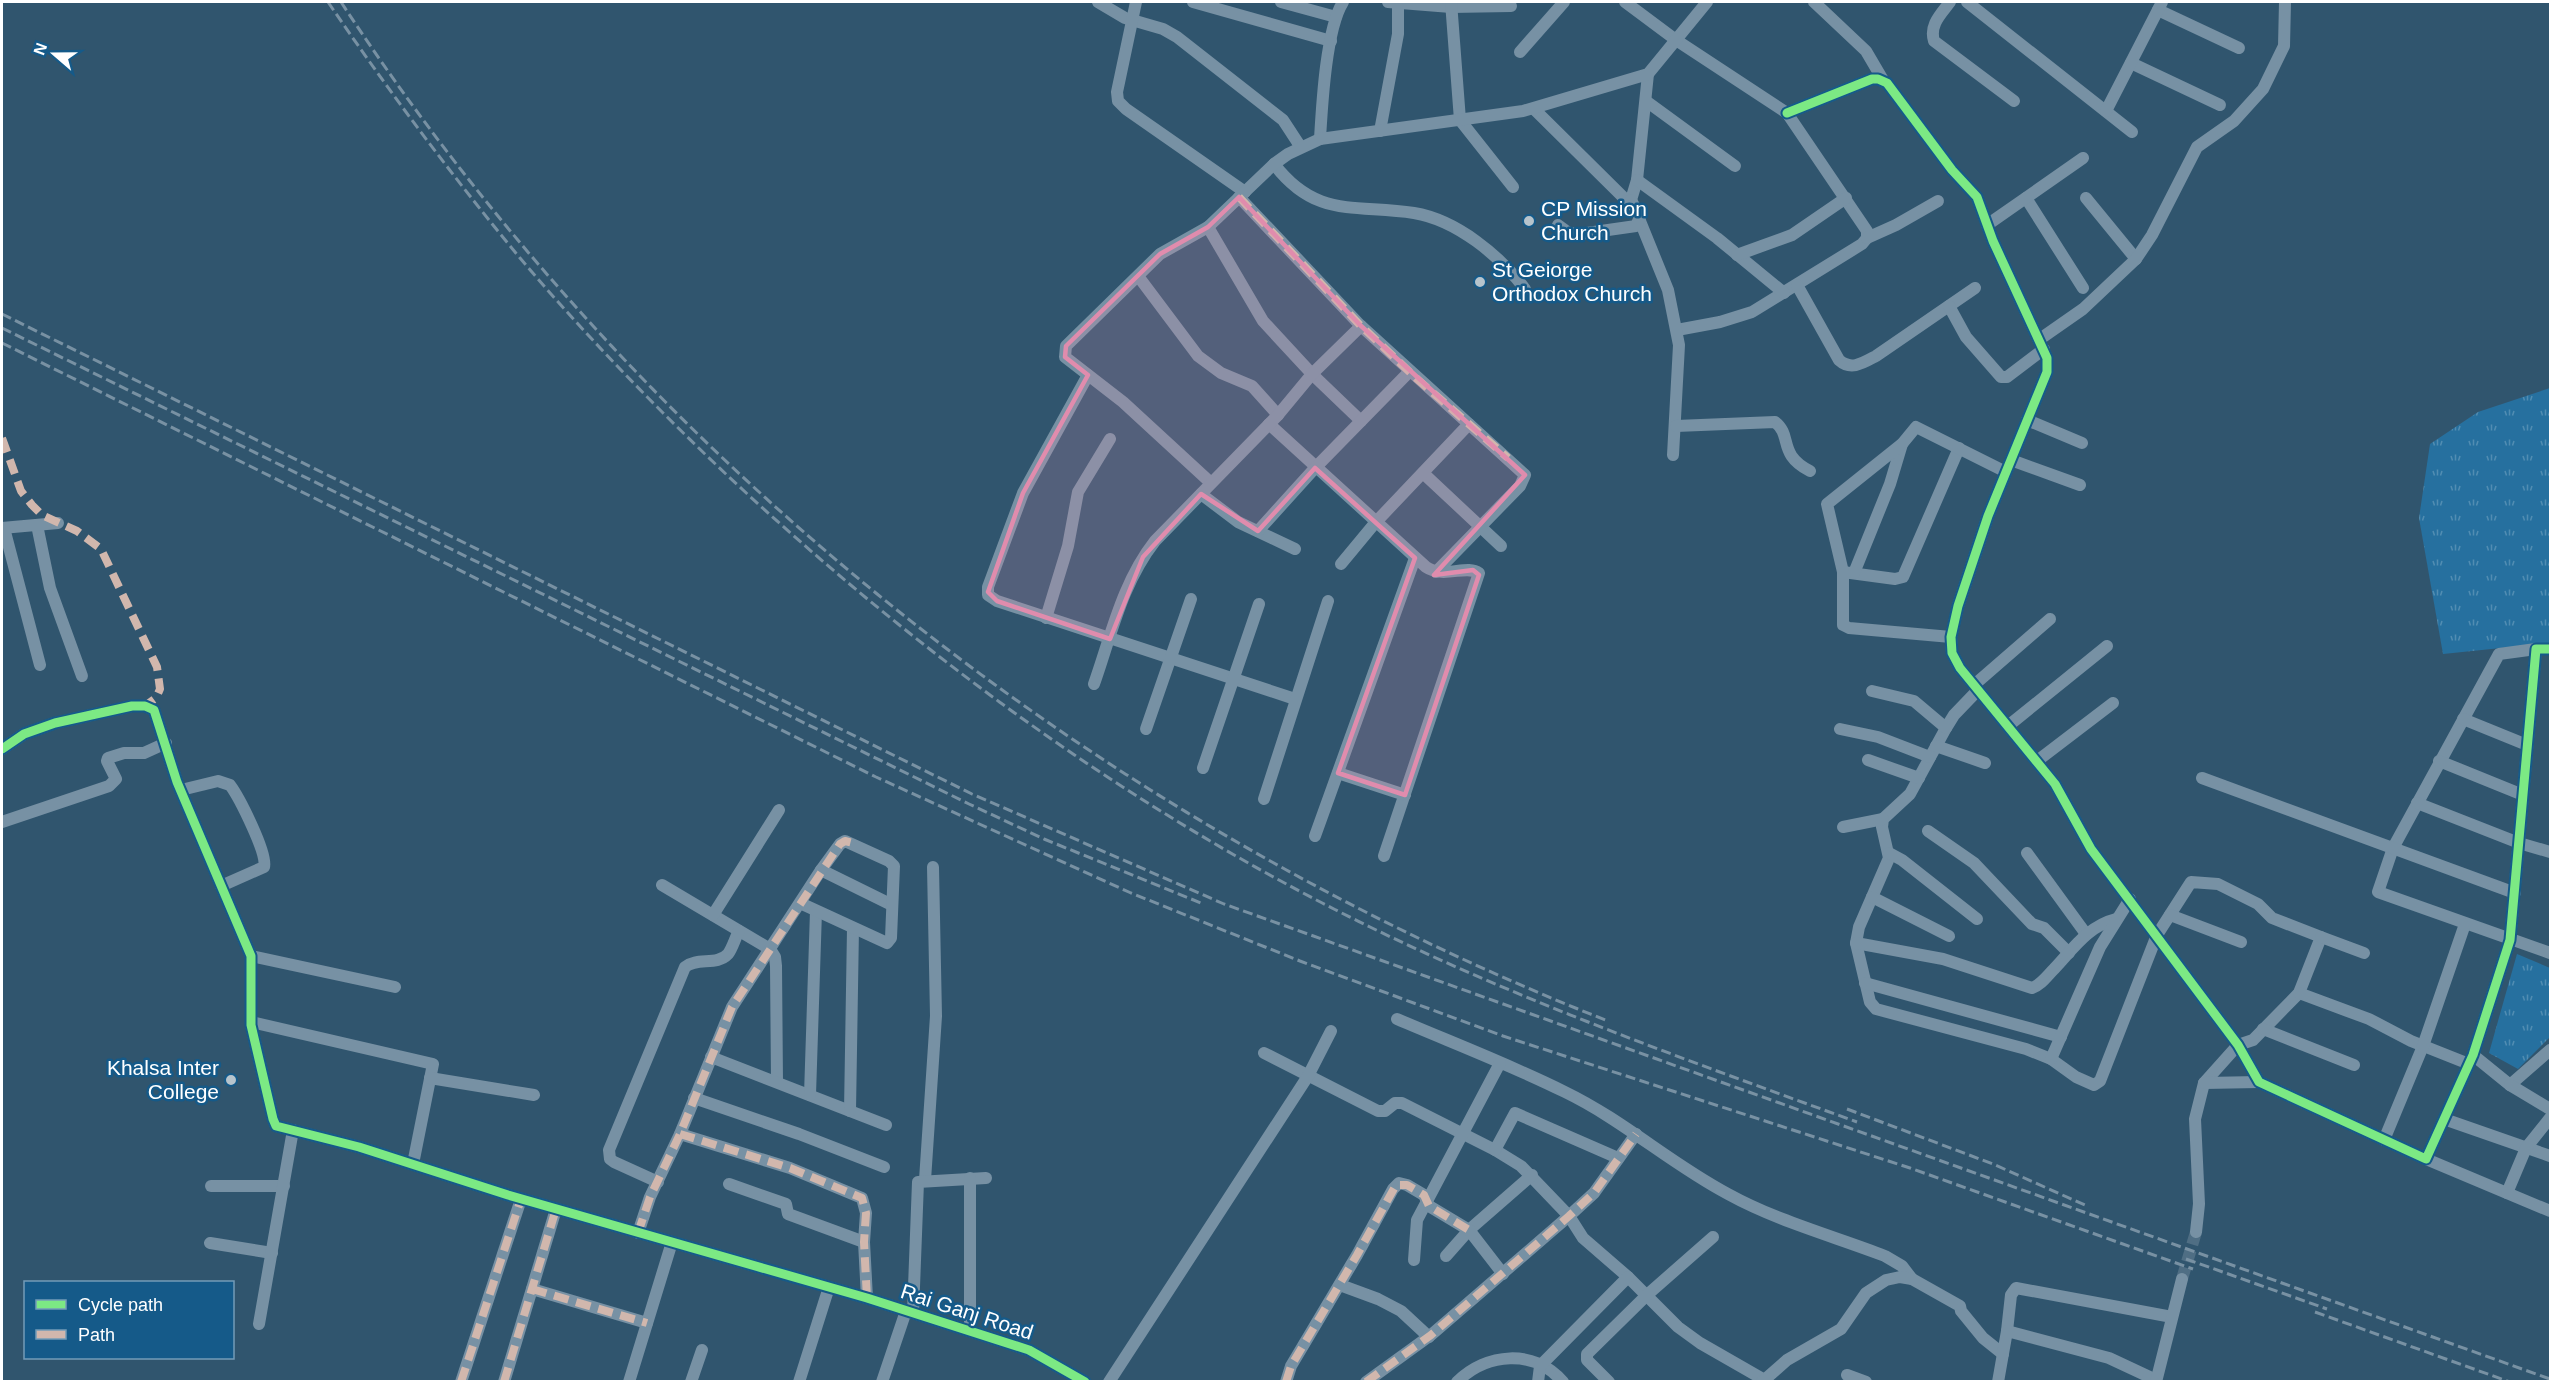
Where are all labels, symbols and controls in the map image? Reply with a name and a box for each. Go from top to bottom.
north arrow [24,24,84,84]
text: N [30,41,50,57]
place label: CP Mission Church [1541,197,1647,244]
marker: CP Mission Church [1522,214,1536,228]
place label: St Geiorge Orthodox Church [1492,258,1652,305]
marker: St Geiorge Orthodox Church [1473,275,1487,289]
place label: Khalsa Inter College [107,1056,219,1103]
marker: Khalsa Inter College [224,1073,238,1087]
street label: Rai Ganj Road [898,1279,1036,1344]
legend [24,1281,234,1359]
text: Cycle path [78,1295,163,1315]
text: Path [78,1325,115,1345]

